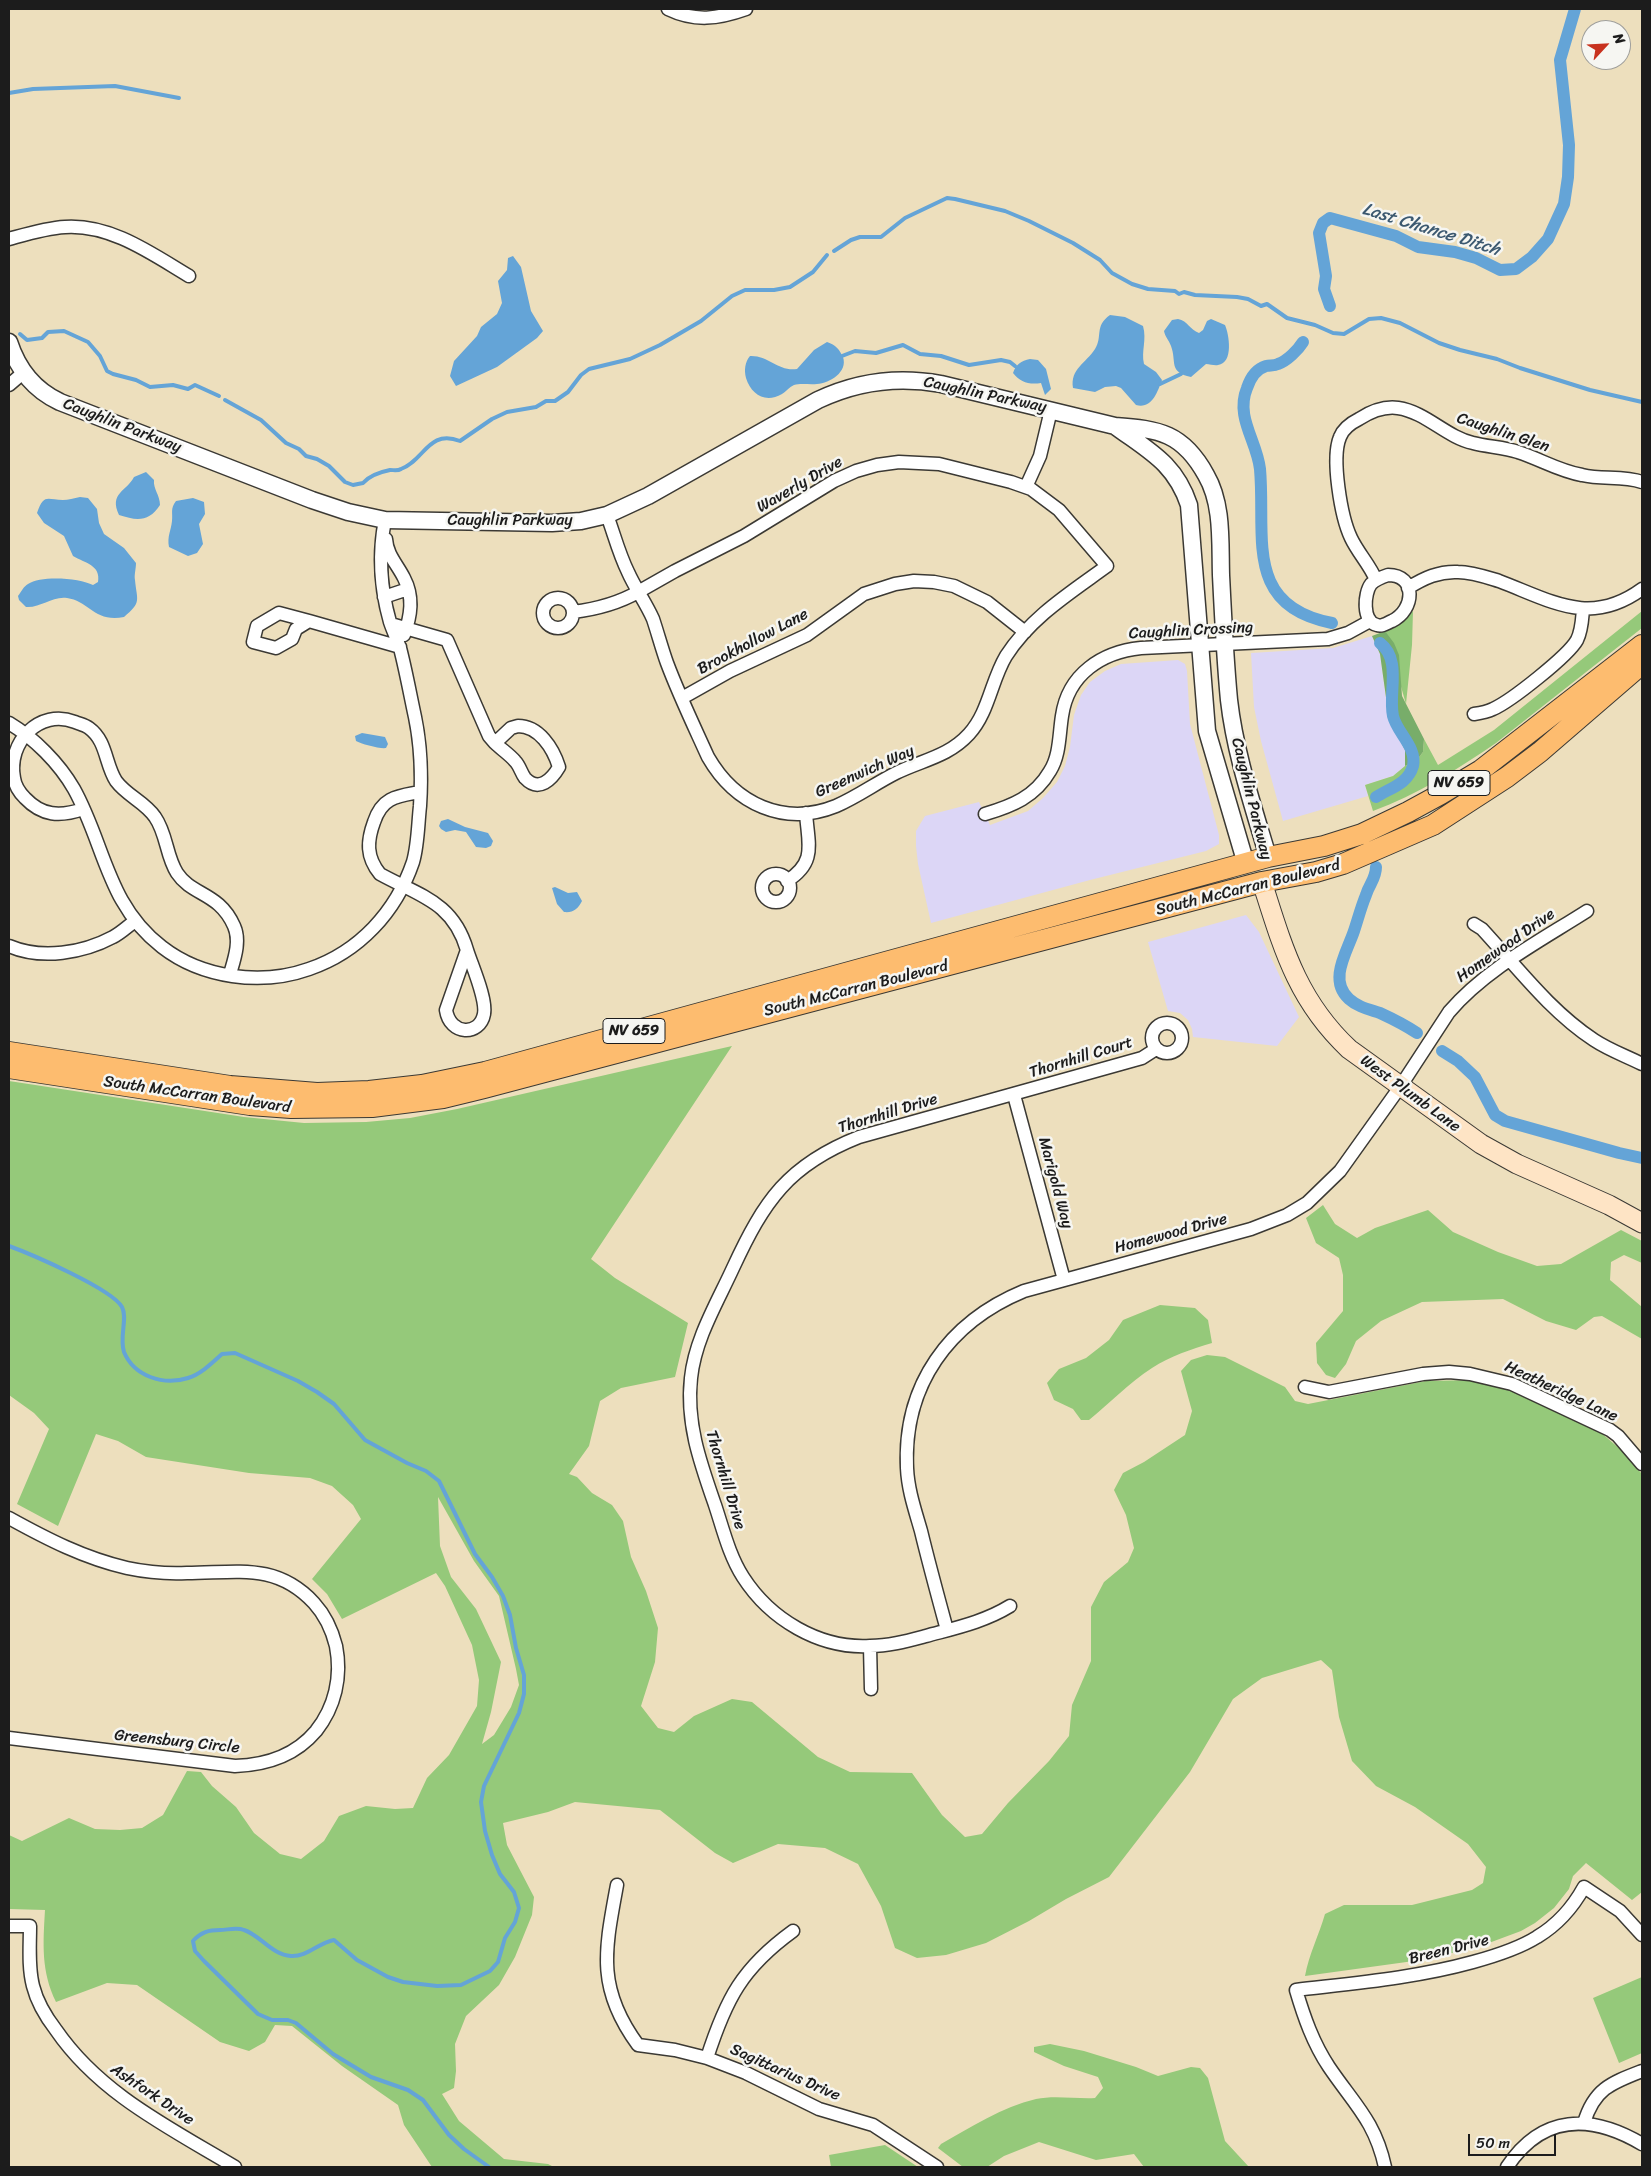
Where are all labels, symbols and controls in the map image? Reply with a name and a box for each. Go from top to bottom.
north arrow [1581,20,1631,70]
text: N [1606,29,1633,49]
water label: Last Chance Ditch [1360,199,1502,261]
street label: Caughlin Parkway [922,373,1048,417]
street label: Caughlin Parkway [60,395,184,457]
street label: Caughlin Glen [1454,409,1552,457]
street label: Waverly Drive [754,453,846,517]
street label: Caughlin Parkway [447,511,573,531]
street label: Brookhollow Lane [694,605,812,679]
street label: Caughlin Crossing [1128,618,1254,644]
street label: Caughlin Parkway [1227,736,1275,862]
street label: Greenwich Way [813,742,917,802]
road number: NV 659 [1428,770,1490,796]
street label: South McCarran Boulevard [1154,856,1342,920]
street label: Homewood Drive [1453,905,1559,987]
street label: South McCarran Boulevard [762,957,950,1021]
road number: NV 659 [603,1018,665,1044]
street label: Thornhill Court [1027,1033,1135,1083]
street label: West Plumb Lane [1356,1051,1464,1137]
street label: South McCarran Boulevard [102,1072,292,1118]
street label: Thornhill Drive [836,1090,940,1138]
street label: Marigold Way [1034,1135,1076,1231]
street label: Homewood Drive [1113,1210,1229,1258]
street label: Heatheridge Lane [1501,1357,1621,1427]
street label: Thornhill Drive [701,1428,749,1532]
street label: Greensburg Circle [113,1726,241,1758]
street label: Breen Drive [1407,1931,1491,1969]
street label: Sagittarius Drive [727,2040,843,2106]
street label: Ashfork Drive [107,2060,197,2130]
scale bar [1471,2124,1558,2156]
text: 50 m [1476,2130,1510,2156]

